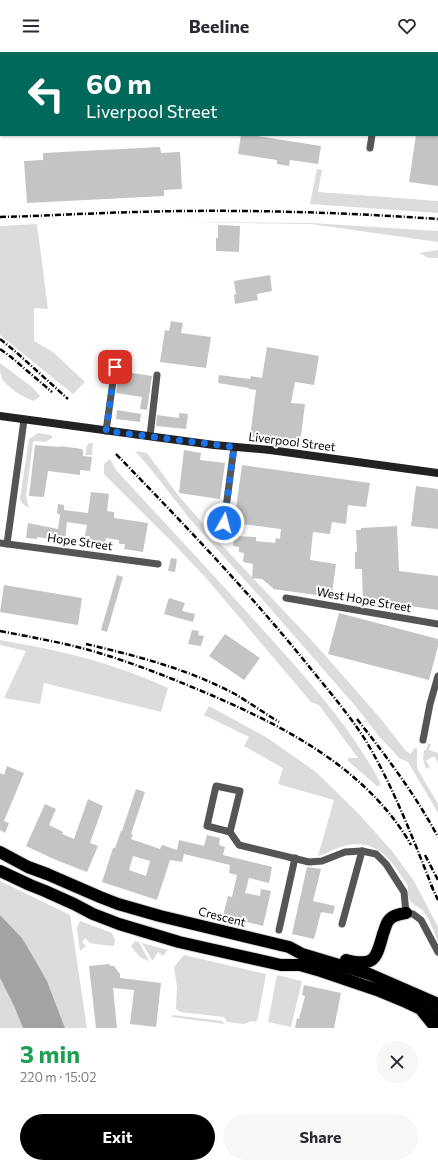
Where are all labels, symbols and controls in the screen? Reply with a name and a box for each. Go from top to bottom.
icon: menu [20,15,42,37]
text: Beeline [189,15,249,37]
icon: heart [396,15,418,37]
text: 60 m [86,66,152,100]
icon: left [20,68,72,120]
text: Liverpool Street [86,100,218,122]
pin [98,350,132,384]
icon: arrive [104,356,126,378]
street label: Liverpool Street [248,429,337,453]
position arrow [203,502,245,544]
street label: Hope Street [47,529,114,553]
street label: West Hope Street [316,584,413,614]
street label: Crescent [197,903,248,929]
text: 3 min [20,1039,80,1068]
button: close [376,1041,418,1083]
text: 220 m · 15:02 [20,1069,97,1085]
button: Exit [20,1114,215,1160]
button: Share [223,1114,418,1160]

